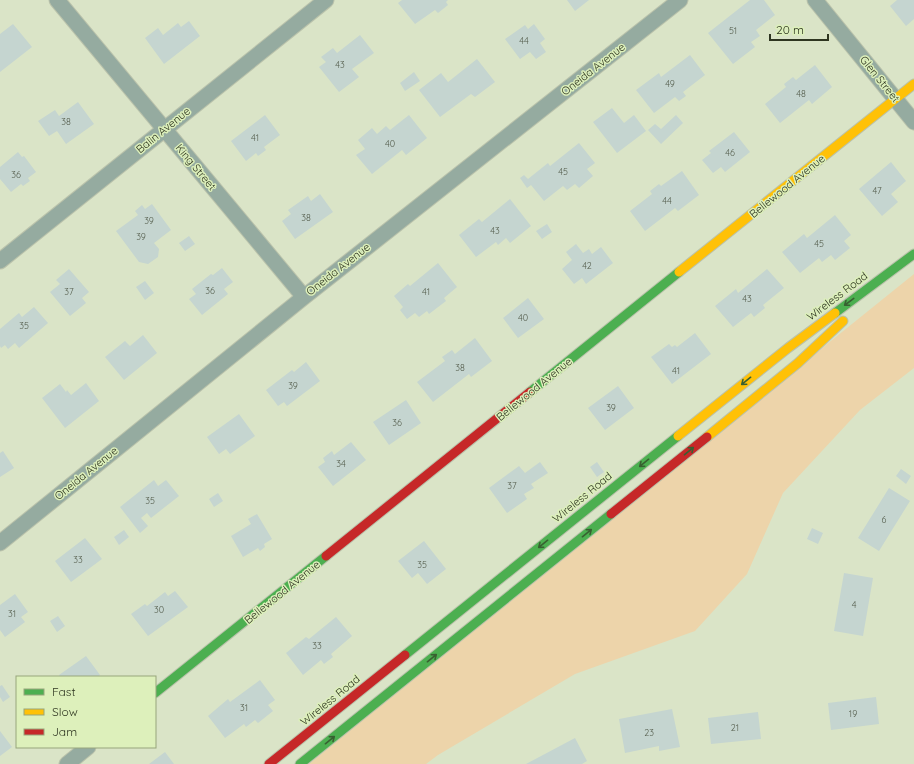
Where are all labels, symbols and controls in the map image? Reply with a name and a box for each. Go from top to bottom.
scale bar [770,16,828,42]
text: 20 m [776,22,804,37]
house number: 51 [729,25,737,36]
house number: 44 [519,35,529,46]
street label: Oneida Avenue [558,40,628,98]
street label: Glen Street [857,53,903,105]
house number: 43 [335,59,345,70]
house number: 49 [665,78,675,89]
house number: 48 [796,88,806,99]
street label: Balin Avenue [133,104,193,156]
house number: 38 [61,116,71,127]
house number: 41 [251,132,259,143]
house number: 40 [385,138,395,149]
street label: King Street [173,141,220,193]
house number: 46 [725,147,735,158]
street label: Bellewood Avenue [746,151,828,221]
house number: 45 [558,166,568,177]
house number: 36 [11,169,21,180]
house number: 47 [872,185,882,196]
house number: 44 [662,195,672,206]
house number: 38 [301,212,311,223]
house number: 39 [144,215,154,226]
house number: 43 [490,225,500,236]
house number: 39 [136,231,146,242]
house number: 45 [814,238,824,249]
street label: Oneida Avenue [303,240,373,298]
house number: 42 [582,260,592,271]
street label: Wireless Road [804,269,870,323]
house number: 36 [205,285,215,296]
house number: 37 [64,286,74,297]
house number: 41 [422,286,430,297]
house number: 43 [742,293,752,304]
one-way arrow [844,298,855,306]
house number: 40 [518,312,528,323]
house number: 35 [19,320,29,331]
street label: Bellewood Avenue [493,354,575,424]
house number: 38 [455,362,465,373]
house number: 41 [672,365,680,376]
one-way arrow [740,377,751,386]
house number: 39 [288,380,298,391]
house number: 39 [606,402,616,413]
house number: 36 [392,417,402,428]
street label: Oneida Avenue [52,443,120,503]
one-way arrow [683,447,694,456]
house number: 34 [336,458,346,469]
one-way arrow [639,458,650,467]
street label: Wireless Road [549,469,615,525]
house number: 37 [507,480,517,491]
house number: 35 [145,495,155,506]
house number: 6 [882,514,887,525]
one-way arrow [582,528,593,537]
one-way arrow [538,540,549,549]
house number: 33 [73,554,83,565]
street label: Bellewood Avenue [241,557,323,627]
house number: 35 [417,559,427,570]
house number: 4 [852,599,857,610]
house number: 30 [154,604,164,615]
house number: 31 [8,608,16,619]
house number: 33 [312,640,322,651]
one-way arrow [426,654,437,662]
street label: Wireless Road [297,672,363,728]
legend [16,676,156,748]
text: Fast [52,684,76,699]
house number: 31 [240,702,248,713]
text: Slow [52,704,78,719]
house number: 19 [849,708,857,719]
house number: 21 [731,722,739,733]
text: Jam [52,724,77,739]
house number: 23 [644,727,654,738]
one-way arrow [325,735,336,744]

